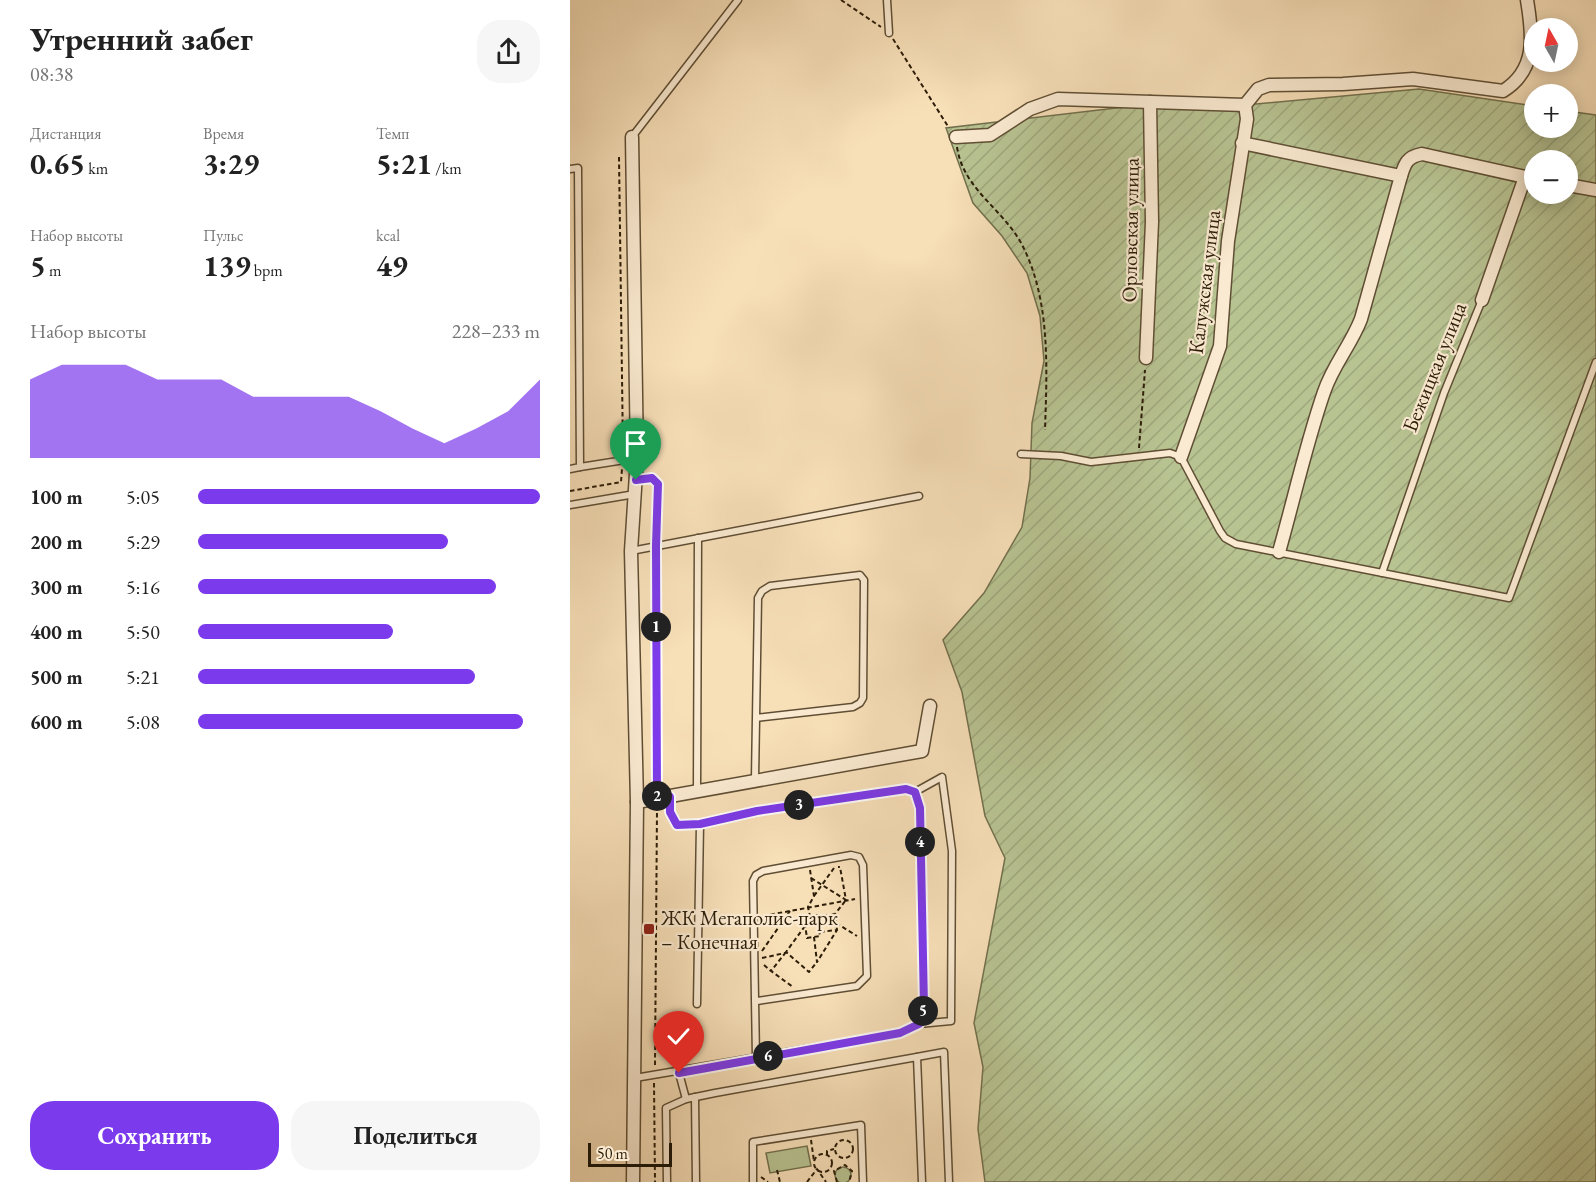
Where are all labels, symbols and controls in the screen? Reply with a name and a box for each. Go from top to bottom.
text: Утренний забег [30,17,253,60]
north arrow [1524,18,1578,72]
map controls [1524,18,1578,204]
button: share [477,20,540,83]
text: 08:38 [30,61,73,87]
button: + [1524,84,1578,138]
text: Дистанция [30,123,101,144]
text: Время [203,123,244,144]
text: Темп [376,123,409,144]
text: 0.65 [30,144,85,183]
text: 3:29 [203,144,259,183]
text: 5:21 [376,144,432,183]
button: − [1524,150,1578,204]
street label: Орловская улица [1115,157,1145,303]
text: km [85,158,108,179]
text: /km [432,158,462,179]
street label: Калужская улица [1182,208,1226,356]
text: Набор высоты [30,225,123,246]
text: Пульс [203,225,244,246]
text: kcal [376,225,400,246]
text: 5 [30,246,46,285]
text: 139 [203,246,251,285]
text: 49 [376,246,408,285]
text: m [46,260,62,281]
text: bpm [251,260,283,281]
street label: Бежицкая улица [1396,298,1473,436]
text: Набор высоты [30,318,146,344]
text: 228–233 m [452,318,540,344]
pin [610,418,661,480]
icon: arrive [619,427,652,460]
text: 100 m [30,484,83,510]
text: 5:05 [126,484,160,510]
text: 200 m [30,529,83,555]
text: 5:29 [126,529,160,555]
text: 300 m [30,574,83,600]
text: 5:16 [126,574,160,600]
pin: 1 [641,612,671,642]
text: 1 [652,616,660,637]
text: 400 m [30,619,83,645]
text: 5:50 [126,619,160,645]
text: 500 m [30,664,83,690]
text: 5:21 [126,664,160,690]
text: 600 m [30,709,83,735]
text: 5:08 [126,709,160,735]
pin: 2 [642,781,672,811]
text: 2 [653,785,661,806]
pin: 3 [784,790,814,820]
text: 3 [795,794,803,815]
pin: 4 [905,827,935,857]
text: 4 [916,831,924,852]
place label: ЖК Мегаполис-парк – Конечная [660,904,838,955]
marker: ЖК Мегаполис-парк – Конечная [642,922,656,936]
pin: 5 [908,996,938,1026]
text: 5 [919,1000,927,1021]
pin [653,1011,704,1073]
icon: check [662,1020,695,1053]
pin: 6 [753,1041,783,1071]
text: 6 [764,1045,772,1066]
button: Сохранить [30,1101,279,1170]
button: Поделиться [291,1101,540,1170]
scale bar [588,1140,672,1168]
text: 50 m [597,1143,628,1164]

